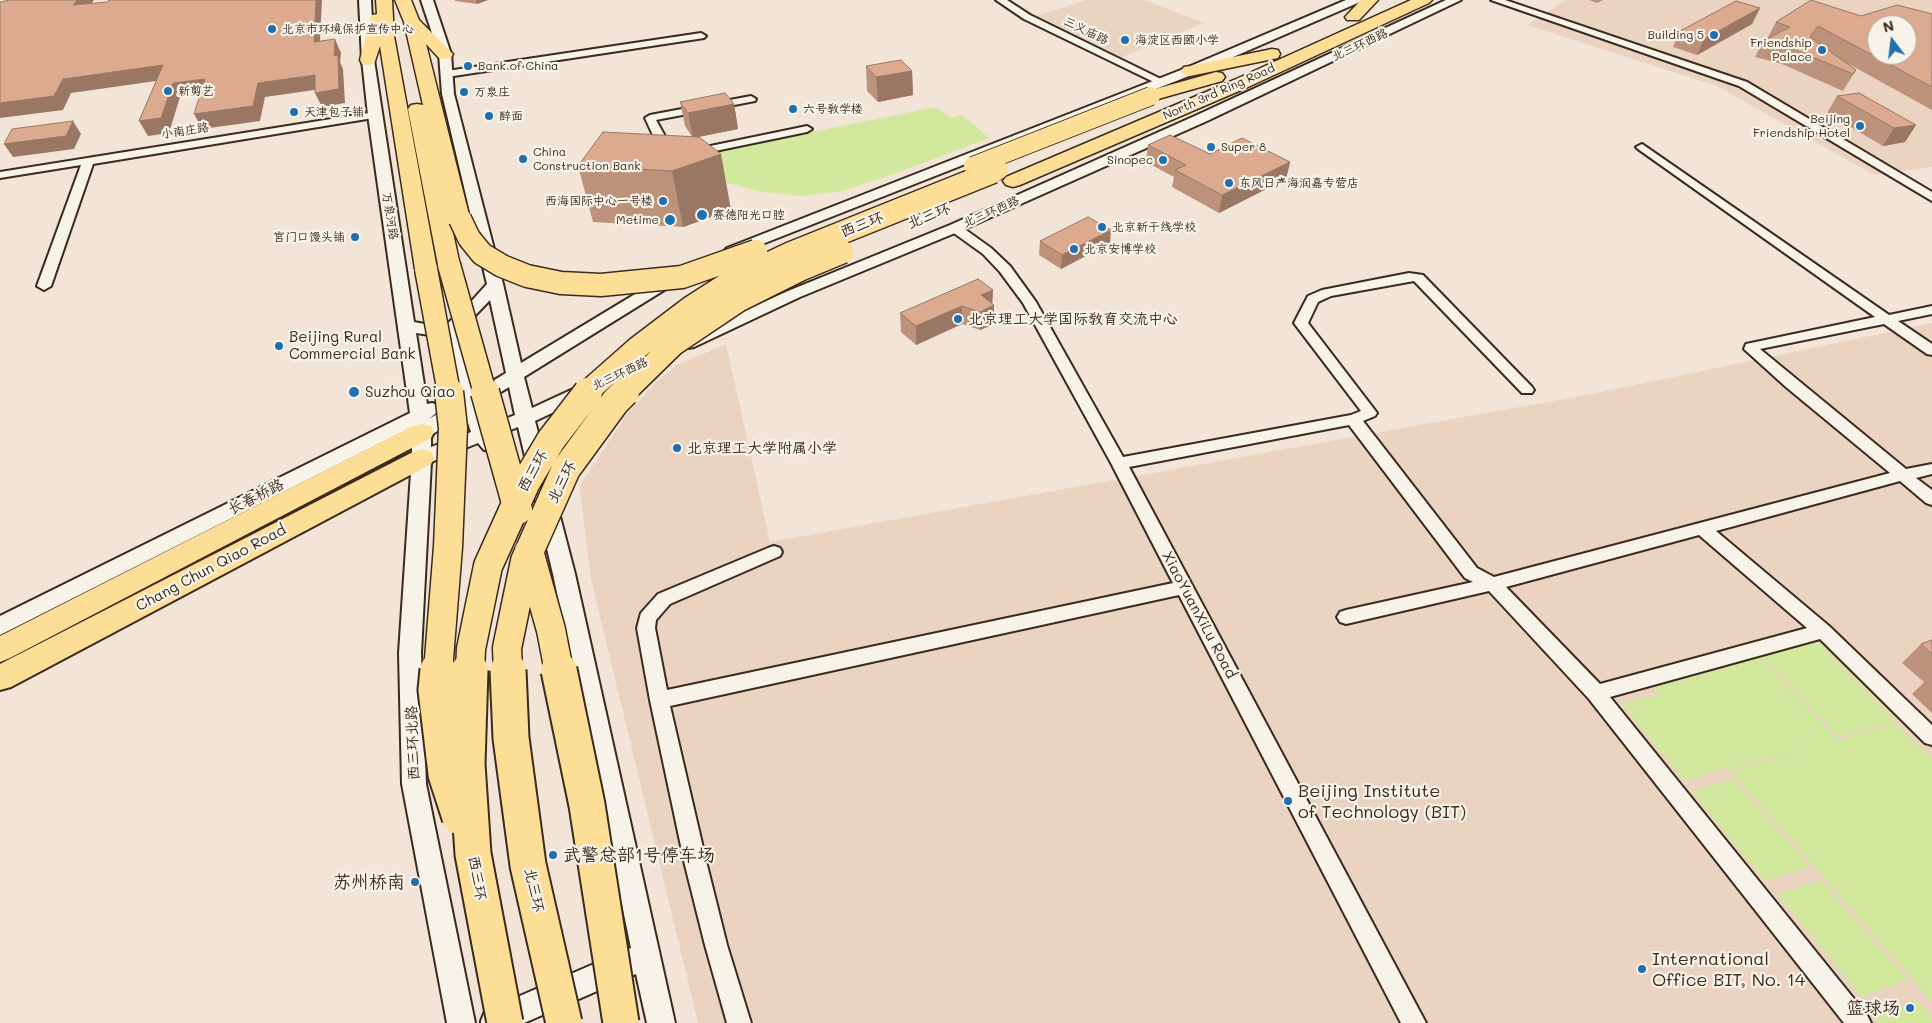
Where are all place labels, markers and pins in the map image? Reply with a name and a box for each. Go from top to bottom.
place label: 北京市环境保护宣传中心 [282,22,414,36]
marker: 北京市环境保护宣传中心 [266,23,278,35]
place label: Building 5 [1648,28,1704,42]
marker: Building 5 [1708,29,1720,41]
place label: 海淀区西颐小学 [1135,33,1219,47]
marker: 海淀区西颐小学 [1119,34,1131,46]
place label: Friendship Palace [1750,36,1812,64]
marker: Friendship Palace [1816,44,1828,56]
place label: Bank of China [478,59,559,73]
marker: Bank of China [462,60,474,72]
place label: 新剪艺 [178,84,214,98]
marker: 新剪艺 [162,85,174,97]
place label: 万泉庄 [474,85,510,99]
marker: 万泉庄 [458,86,470,98]
place label: 六号教学楼 [803,102,863,116]
marker: 六号教学楼 [787,103,799,115]
place label: 天津包子铺 [304,105,364,119]
marker: 天津包子铺 [288,106,300,118]
place label: 醉面 [499,109,523,123]
marker: 醉面 [483,110,495,122]
place label: Beijing Friendship Hotel [1753,112,1850,140]
marker: Beijing Friendship Hotel [1854,120,1866,132]
place label: Super 8 [1221,140,1266,154]
marker: Super 8 [1205,141,1217,153]
place label: China Construction Bank [533,145,641,173]
marker: China Construction Bank [517,153,529,165]
place label: Sinopec [1107,153,1153,167]
marker: Sinopec [1157,154,1169,166]
place label: 东风日产海润嘉专营店 [1239,176,1359,190]
marker: 东风日产海润嘉专营店 [1223,177,1235,189]
place label: 西海国际中心一号楼 [545,194,653,208]
marker: 西海国际中心一号楼 [657,195,669,207]
marker: 赛德阳光口腔 [695,208,709,222]
place label: 赛德阳光口腔 [713,208,785,222]
place label: Metime [616,213,659,227]
marker: Metime [663,213,677,227]
place label: 北京新干线学校 [1112,220,1196,234]
marker: 北京新干线学校 [1096,221,1108,233]
place label: 宫门口馒头铺 [273,230,345,244]
marker: 宫门口馒头铺 [349,231,361,243]
place label: 北京安博学校 [1084,242,1156,256]
marker: 北京安博学校 [1068,243,1080,255]
place label: 北京理工大学国际教育交流中心 [968,310,1178,328]
marker: 北京理工大学国际教育交流中心 [952,313,964,325]
place label: Beijing Rural Commercial Bank [289,328,416,363]
marker: Beijing Rural Commercial Bank [273,340,285,352]
place label: Suzhou Qiao [365,383,455,401]
marker: Suzhou Qiao [347,385,361,399]
place label: 北京理工大学附属小学 [687,439,837,457]
marker: 北京理工大学附属小学 [671,442,683,454]
place label: Beijing Institute of Technology (BIT) [1298,780,1466,822]
marker: Beijing Institute of Technology (BIT) [1282,795,1294,807]
place label: 武警总部1号停车场 [563,844,715,866]
marker: 武警总部1号停车场 [547,849,559,861]
place label: 苏州桥南 [333,871,405,893]
marker: 苏州桥南 [409,876,421,888]
place label: International Office BIT, No. 14 [1652,948,1805,991]
marker: International Office BIT, No. 14 [1636,963,1648,975]
place label: 篮球场 [1846,997,1900,1019]
marker: 篮球场 [1904,1002,1916,1014]

